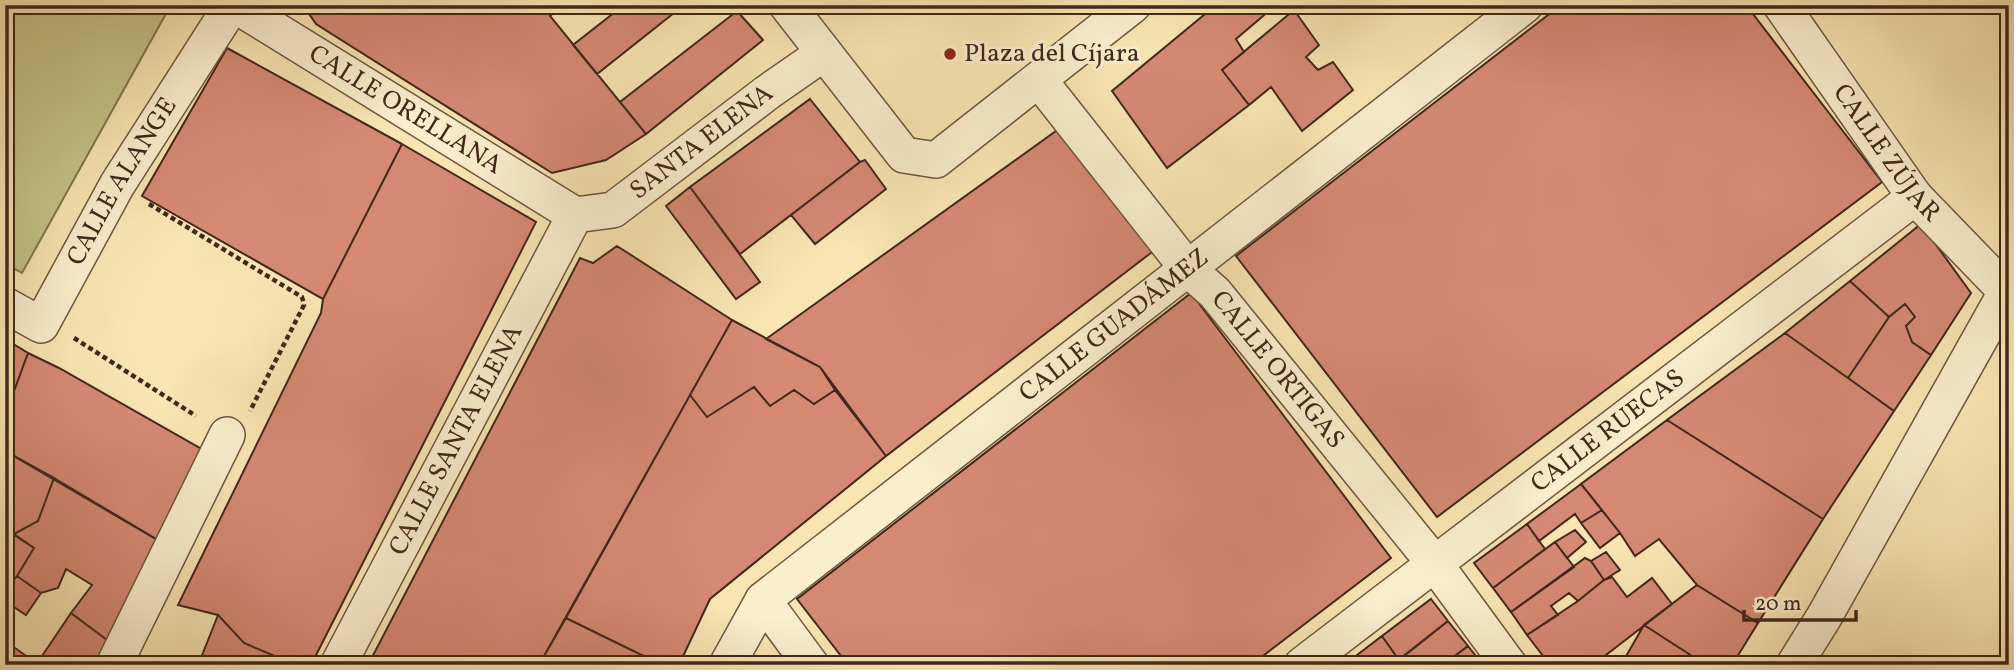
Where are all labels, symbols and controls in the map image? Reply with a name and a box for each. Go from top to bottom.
place label: Plaza del Cíjara [964,36,1140,72]
street label: CALLE ORELLANA [301,37,509,184]
marker: Plaza del Cíjara [942,46,958,62]
street label: SANTA ELENA [623,76,781,209]
street label: CALLE ZÚJAR [1824,77,1949,231]
street label: CALLE ALANGE [59,91,186,272]
street label: CALLE GUADÁMEZ [1012,240,1217,411]
street label: CALLE ORTIGAS [1202,283,1353,457]
street label: CALLE SANTA ELENA [381,318,532,562]
street label: CALLE RUECAS [1524,361,1692,502]
scale bar [1744,579,1856,623]
text: 20 m [1755,590,1801,619]

